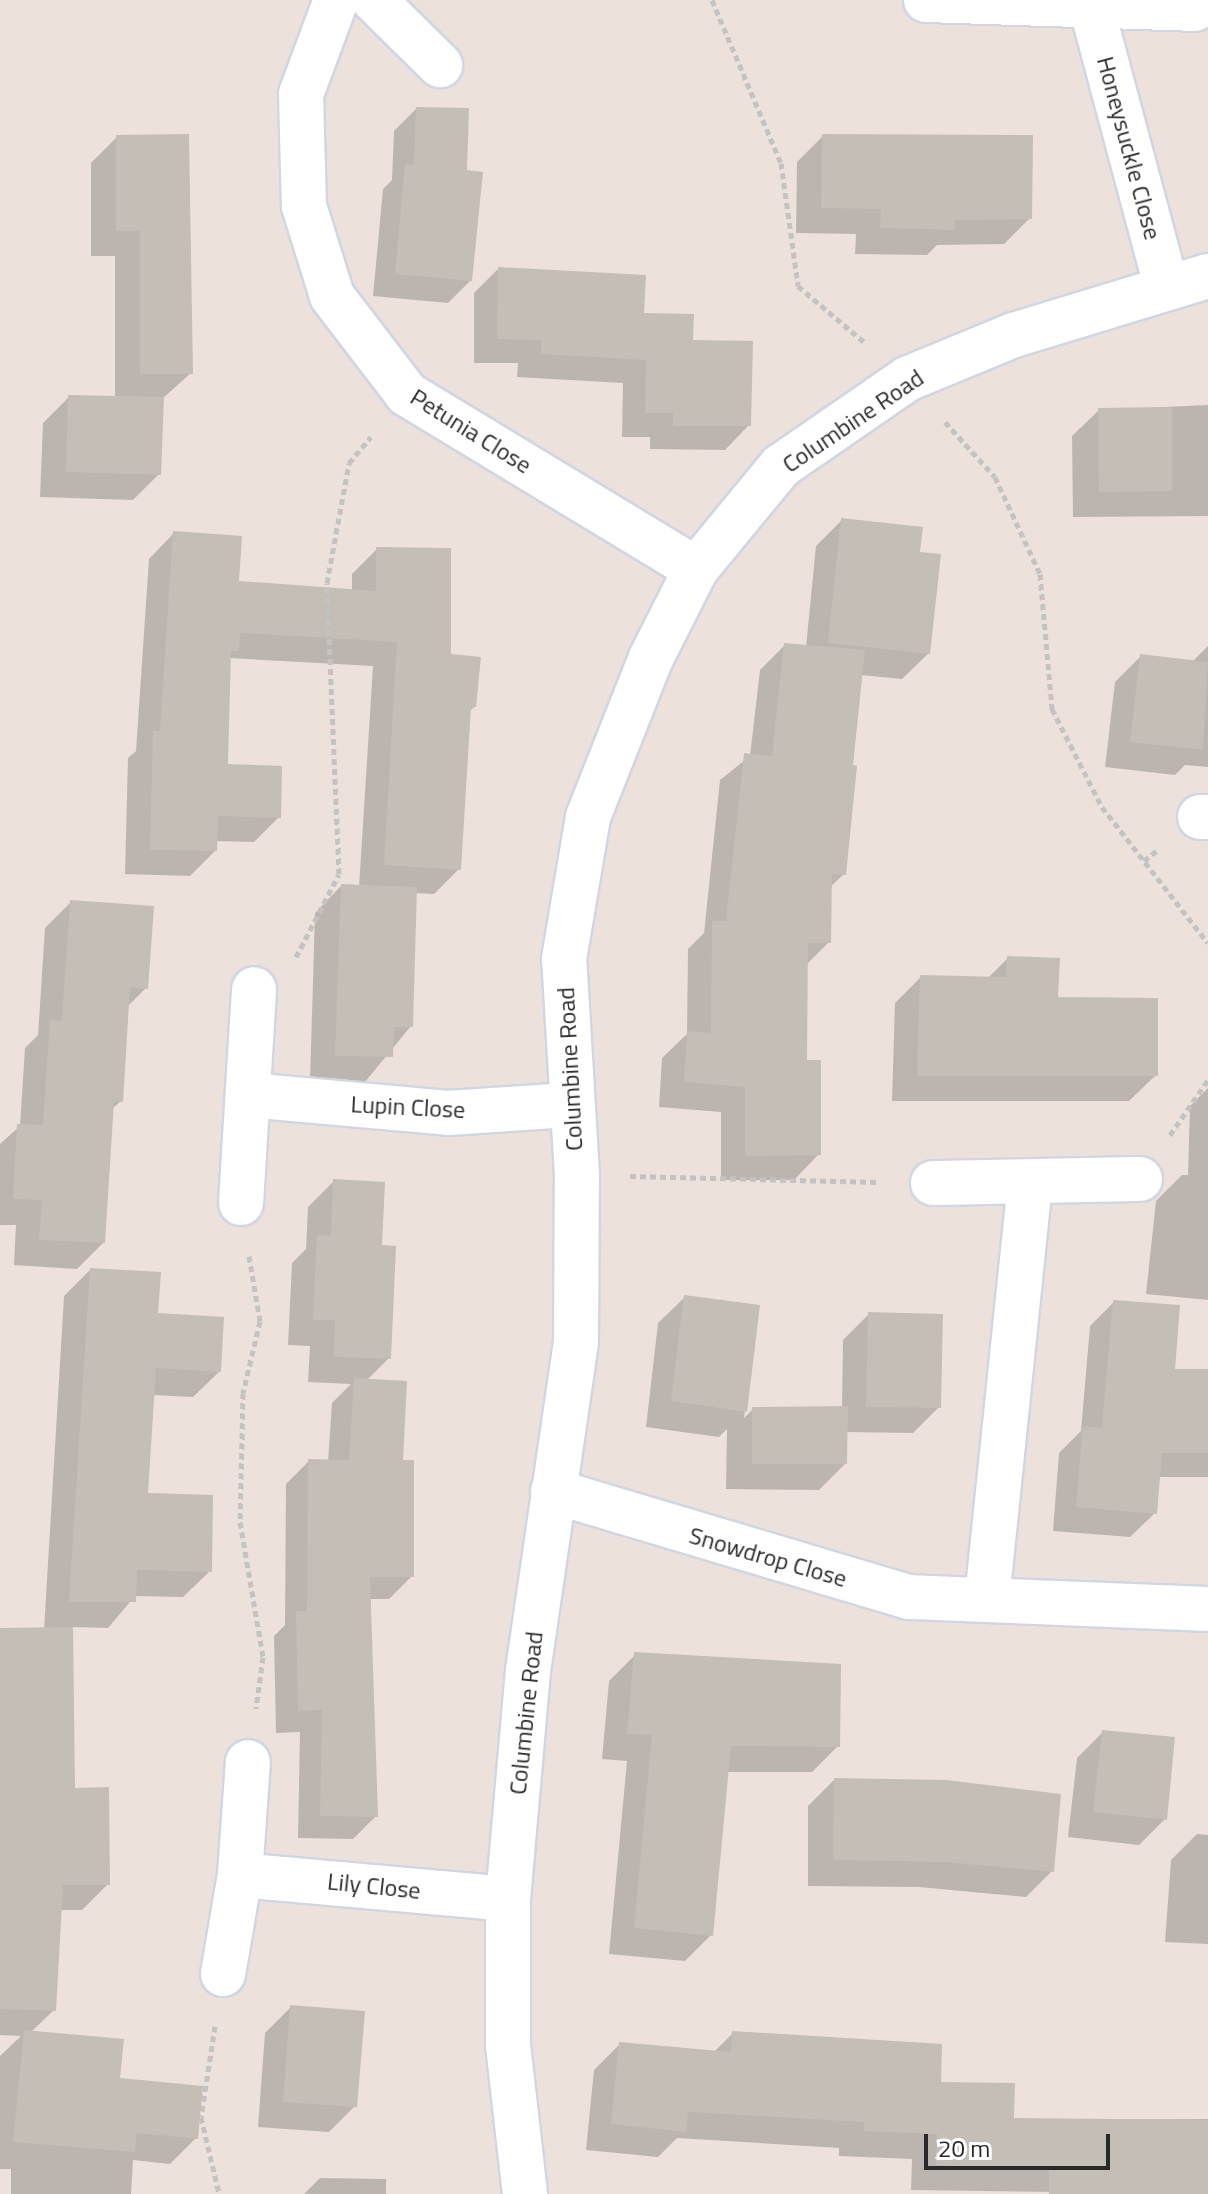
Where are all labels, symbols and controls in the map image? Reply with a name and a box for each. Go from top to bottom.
street label: Honeysuckle Close [1091,53,1167,243]
street label: Columbine Road [777,363,929,479]
street label: Petunia Close [405,382,537,480]
street label: Columbine Road [551,986,589,1152]
street label: Lupin Close [350,1090,466,1124]
street label: Snowdrop Close [686,1521,850,1593]
street label: Columbine Road [503,1630,549,1796]
street label: Lily Close [326,1867,422,1905]
scale bar [928,2118,1114,2168]
text: 20 m [938,2130,990,2166]

